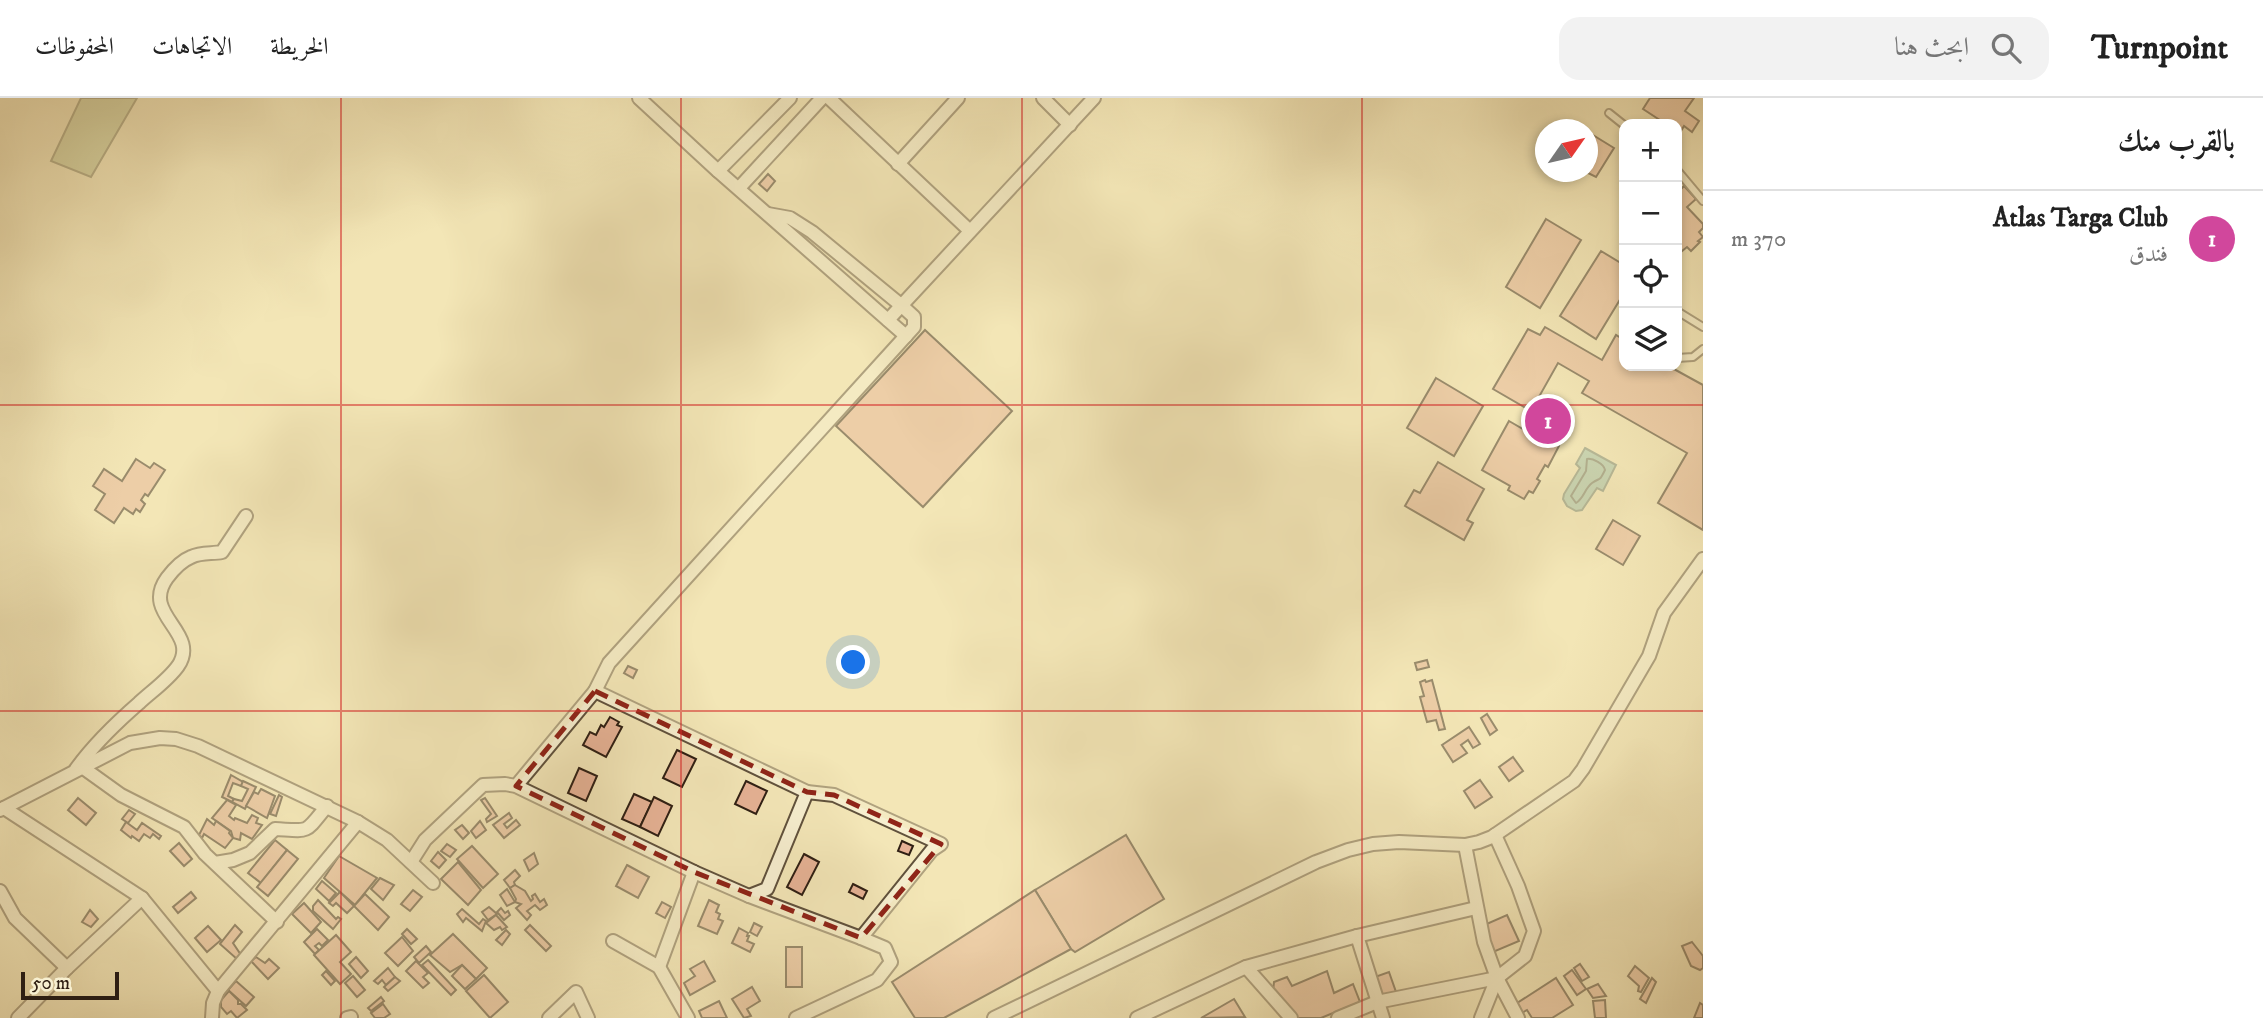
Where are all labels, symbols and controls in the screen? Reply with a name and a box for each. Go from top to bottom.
search box [1559,17,2049,80]
text: Turnpoint [2091,28,2228,69]
icon: search [1987,29,2025,67]
text: ابحث هنا [1894,31,1969,64]
text: المحفوظات [35,32,114,62]
text: الاتجاهات [152,32,232,62]
text: الخريطة [270,32,329,62]
north arrow [1535,119,1598,182]
map controls [1619,119,1682,371]
button: + [1619,119,1682,182]
text: بالقرب منك [2118,124,2235,161]
button: − [1619,182,1682,245]
text: Atlas Targa Club [1993,202,2168,235]
text: 370 m [1731,225,1786,254]
text: 1 [2208,225,2216,254]
text: فندق [2129,240,2168,269]
button: locate [1619,245,1682,308]
button: layers [1619,308,1682,371]
pin: 1 [1525,395,1571,447]
your location [836,645,870,679]
scale bar [21,969,119,1001]
text: 50 m [32,972,70,995]

